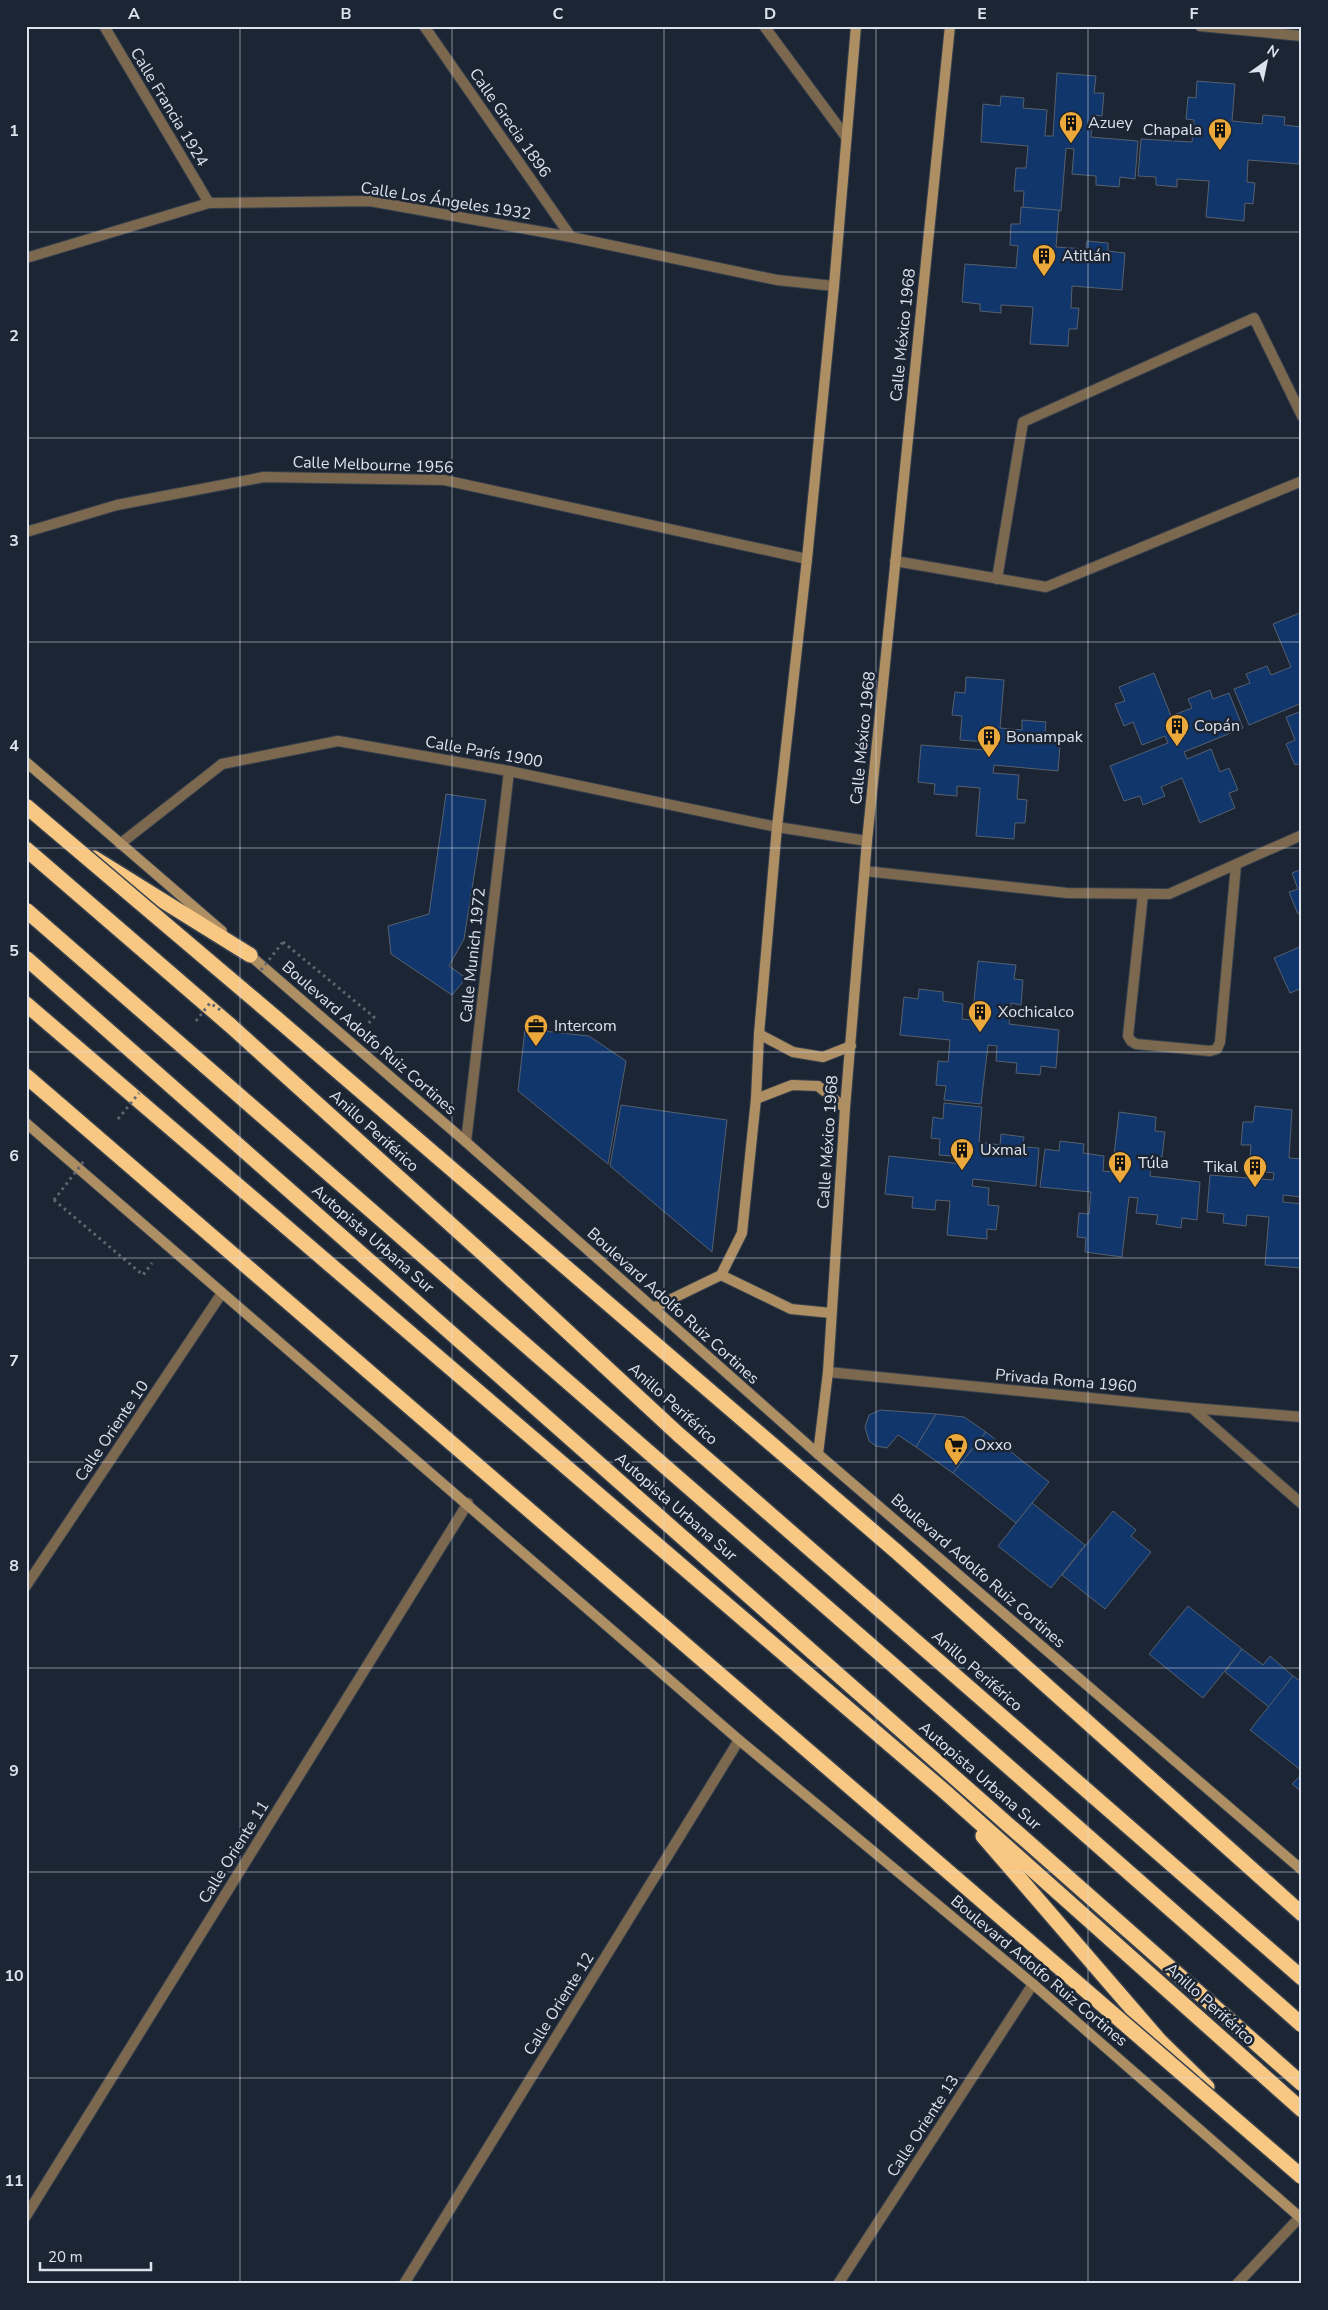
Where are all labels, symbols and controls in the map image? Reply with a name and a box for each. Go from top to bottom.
text: A [128,3,140,25]
text: B [340,3,352,25]
text: C [553,3,564,25]
text: D [764,3,776,25]
text: E [977,3,987,25]
text: F [1190,3,1199,25]
north arrow [1240,38,1290,88]
text: N [1263,41,1282,62]
street label: Calle Francia 1924 [125,43,213,171]
street label: Calle Grecia 1896 [464,64,556,182]
building icon: Azuey [1058,110,1084,144]
place label: Azuey [1088,112,1133,134]
building icon: Chapala [1207,117,1233,151]
place label: Chapala [1143,119,1202,141]
text: 1 [9,120,19,142]
street label: Calle Los Ángeles 1932 [359,177,533,225]
building icon: Atitlán [1031,243,1057,277]
place label: Atitlán [1062,245,1111,267]
street label: Calle México 1968 [885,267,921,403]
text: 2 [9,325,19,347]
street label: Calle Melbourne 1956 [292,451,454,479]
text: 3 [9,530,19,552]
street label: Calle México 1968 [845,670,881,806]
building icon: Copán [1164,713,1190,747]
place label: Copán [1194,715,1240,737]
building icon: Bonampak [976,724,1002,758]
place label: Bonampak [1006,726,1084,748]
street label: Calle París 1900 [424,731,544,773]
text: 4 [9,735,19,757]
street label: Calle Munich 1972 [455,886,491,1024]
text: 5 [9,940,19,962]
street label: Boulevard Adolfo Ruiz Cortines [277,956,461,1120]
building icon: Xochicalco [967,999,993,1033]
place label: Xochicalco [998,1001,1074,1023]
office icon: Intercom [523,1013,549,1047]
place label: Intercom [554,1015,617,1037]
street label: Calle México 1968 [812,1074,844,1210]
street label: Anillo Periférico [324,1085,424,1177]
building icon: Uxmal [949,1137,975,1171]
place label: Uxmal [980,1139,1027,1161]
text: 6 [9,1145,19,1167]
building icon: Túla [1107,1150,1133,1184]
place label: Túla [1138,1152,1169,1174]
building icon: Tikal [1242,1154,1268,1188]
place label: Tikal [1204,1156,1238,1178]
street label: Autopista Urbana Sur [307,1180,439,1298]
street label: Boulevard Adolfo Ruiz Cortines [582,1223,764,1389]
text: 7 [9,1350,19,1372]
street label: Anillo Periférico [623,1358,723,1450]
street label: Privada Roma 1960 [994,1364,1138,1398]
street label: Calle Oriente 10 [70,1376,154,1486]
supermarket icon: Oxxo [943,1432,969,1466]
place label: Oxxo [974,1434,1012,1456]
street label: Autopista Urbana Sur [610,1448,742,1566]
street label: Boulevard Adolfo Ruiz Cortines [886,1489,1070,1653]
text: 8 [9,1555,19,1577]
street label: Anillo Periférico [927,1625,1027,1717]
street label: Autopista Urbana Sur [914,1717,1046,1835]
text: 9 [9,1760,19,1782]
street label: Calle Oriente 11 [193,1796,275,1908]
street label: Boulevard Adolfo Ruiz Cortines [946,1890,1132,2052]
street label: Calle Oriente 12 [518,1948,600,2060]
street label: Anillo Periférico [1160,1958,1260,2050]
text: 10 [4,1965,24,1987]
street label: Calle Oriente 13 [882,2071,964,2181]
text: 11 [4,2170,24,2192]
scale bar [40,2240,151,2272]
text: 20 m [48,2247,83,2267]

